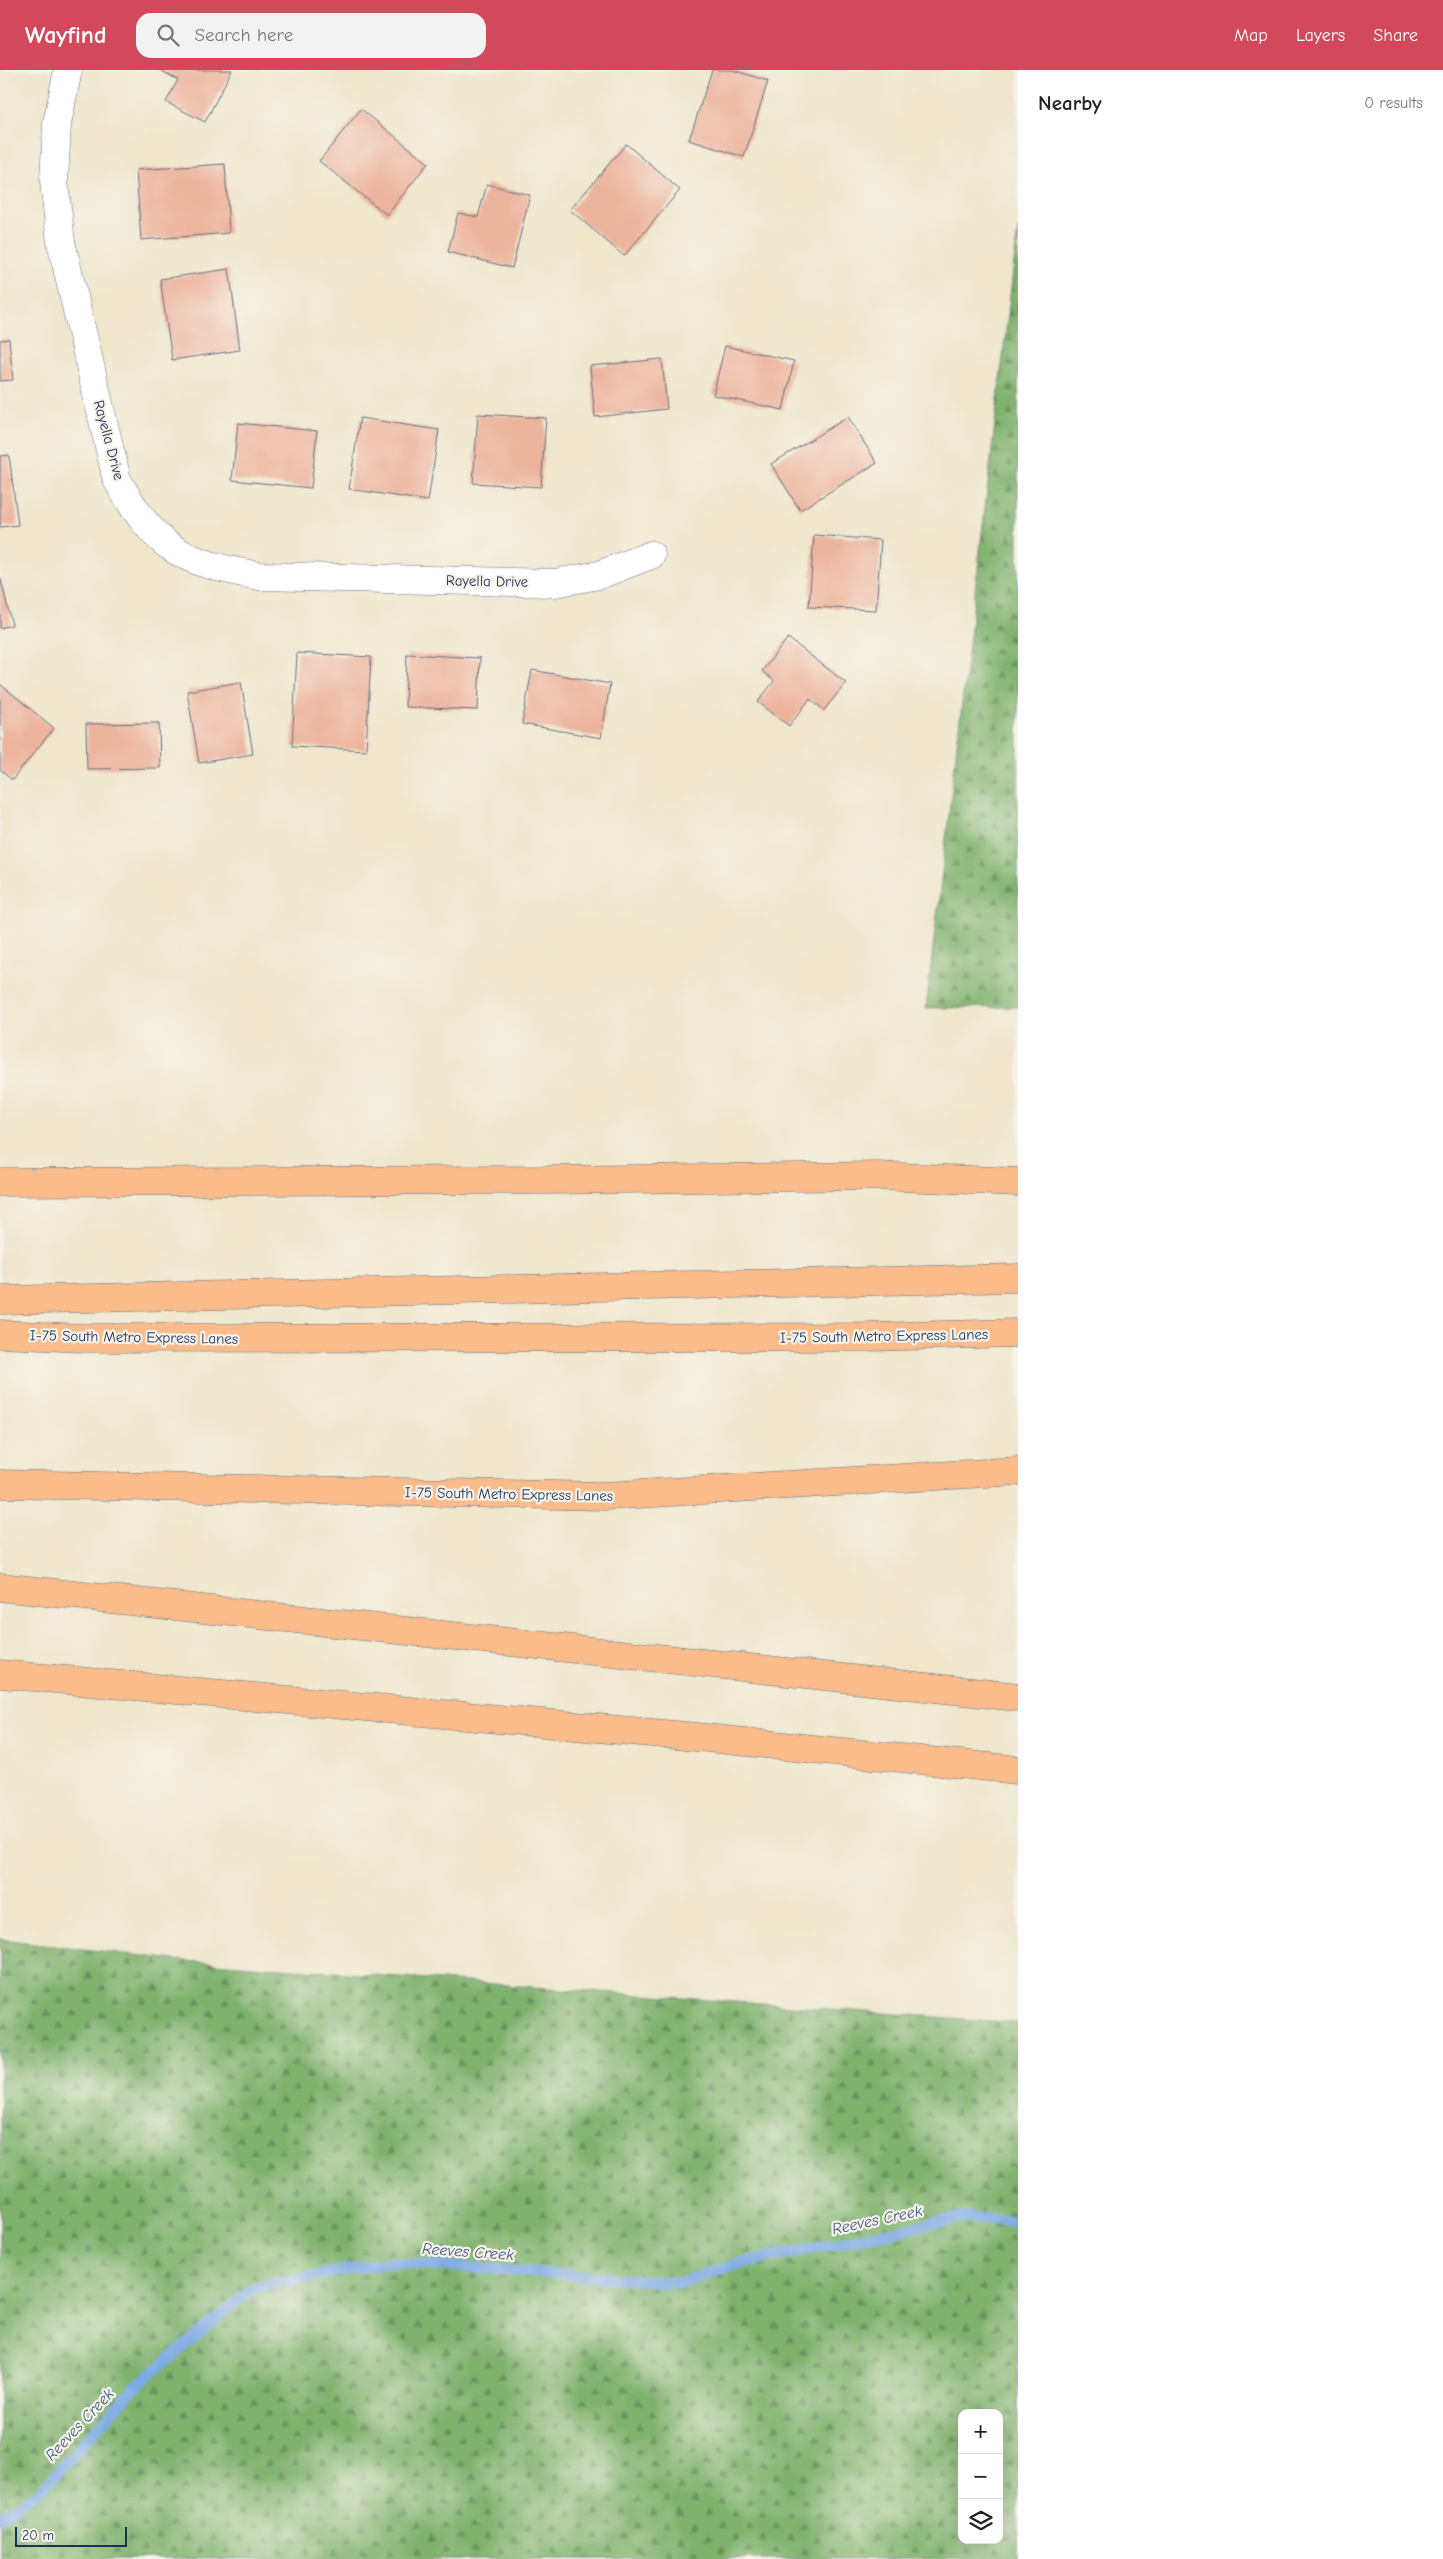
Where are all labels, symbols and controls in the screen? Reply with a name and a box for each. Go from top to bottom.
search box [136,13,486,58]
text: Wayfind [25,21,106,49]
icon: search [154,21,182,49]
text: Search here [194,24,293,46]
text: Map [1234,25,1268,46]
text: Layers [1296,25,1345,46]
text: Share [1373,25,1418,46]
text: Nearby [1038,91,1102,115]
text: 0 results [1364,94,1423,112]
street label: Rayella Drive [90,398,128,482]
street label: Rayella Drive [446,571,529,591]
street label: I-75 South Metro Express Lanes [780,1325,988,1347]
street label: I-75 South Metro Express Lanes [30,1326,238,1348]
street label: I-75 South Metro Express Lanes [405,1483,613,1505]
water label: Reeves Creek [830,2202,924,2238]
water label: Reeves Creek [421,2240,515,2264]
water label: Reeves Creek [42,2385,118,2464]
map controls [958,2409,1003,2544]
button: + [958,2409,1003,2454]
button: − [958,2454,1003,2499]
button: layers [958,2499,1003,2544]
scale bar [15,2524,128,2547]
text: 20 m [22,2527,54,2544]

